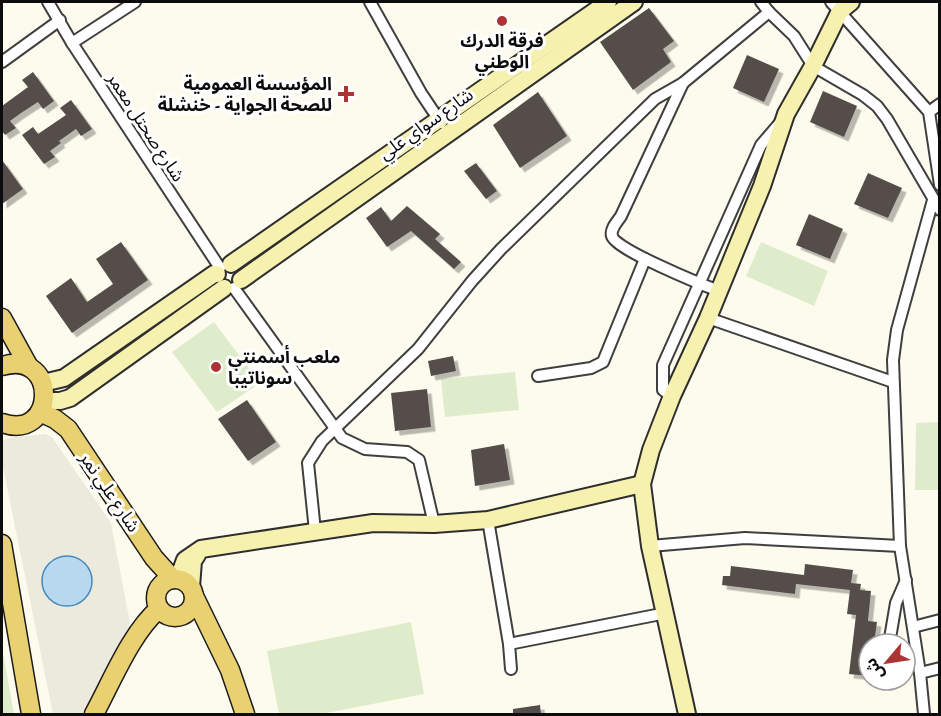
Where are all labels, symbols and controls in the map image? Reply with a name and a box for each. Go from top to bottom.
marker: فرقة الدرك الوطني [495,14,509,28]
place label: فرقة الدرك الوطني [460,31,544,76]
street label: شارع صحتل معمر [99,68,189,187]
place label: المؤسسة العمومية للصحة الجواية - خنشلة [158,74,332,115]
street label: شارع سواي علي [375,84,479,167]
marker: المؤسسة العمومية للصحة الجواية - خنشلة [337,85,355,103]
place label: ملعب أسمنتي سوناتيبا [228,344,341,388]
marker: ملعب أسمنتي سوناتيبا [209,360,223,374]
street label: شارع علي نمر [72,447,144,538]
north arrow [857,632,917,692]
text: ش [862,655,888,683]

